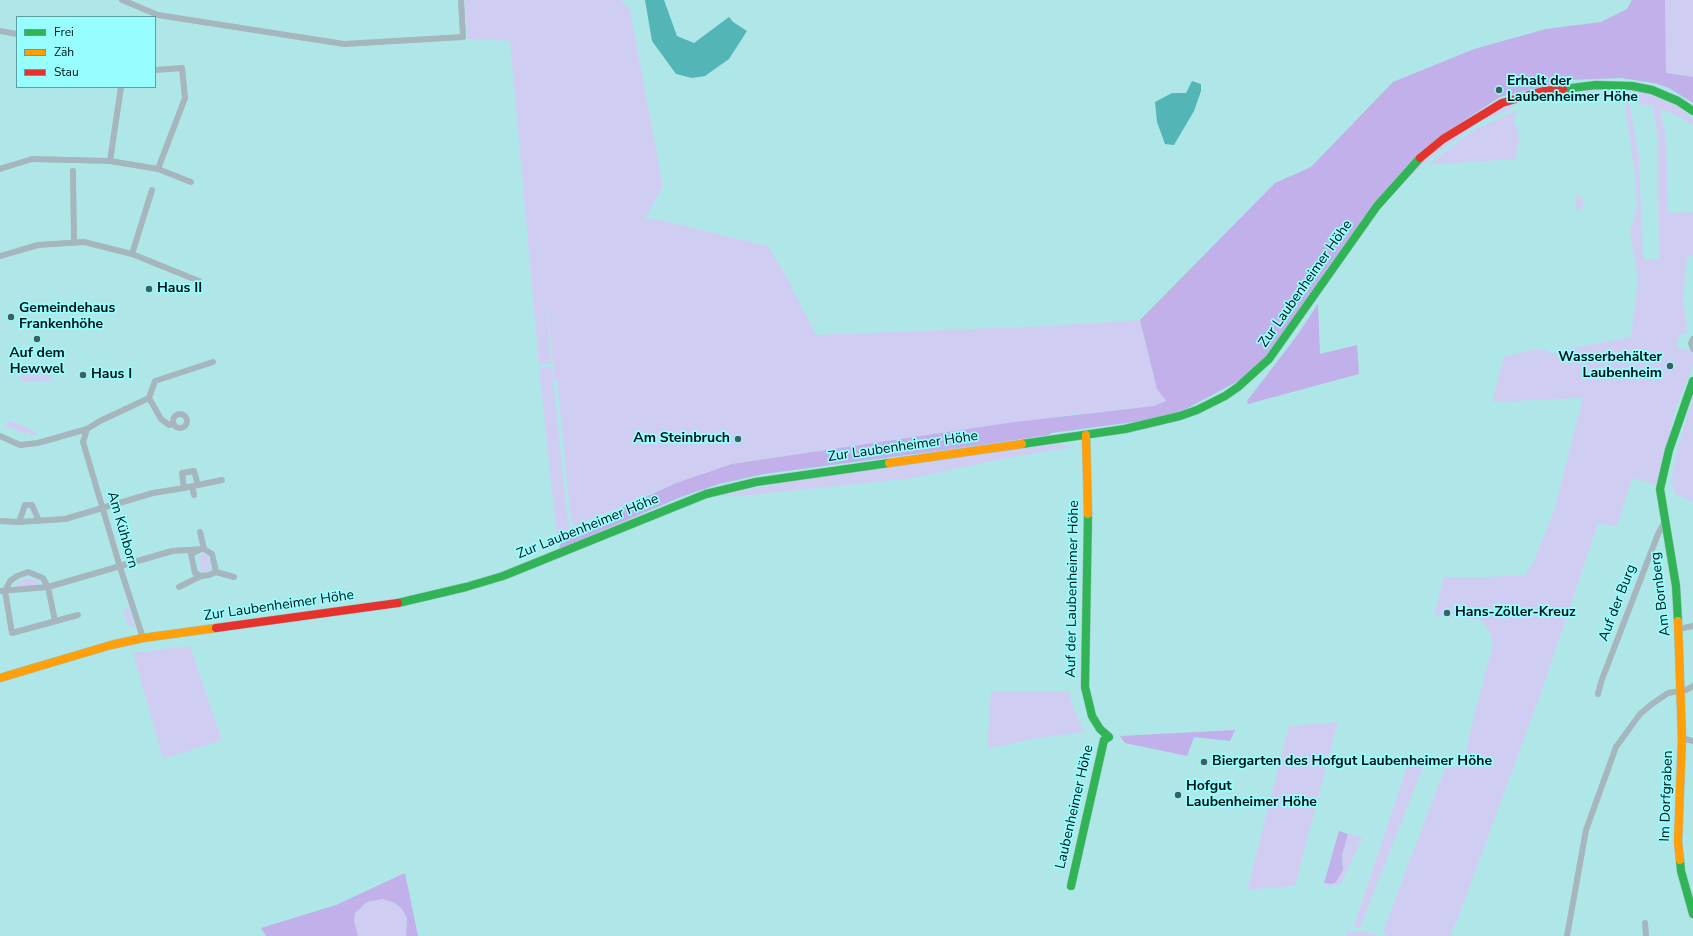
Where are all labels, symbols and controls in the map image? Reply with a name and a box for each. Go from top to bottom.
legend [16,16,156,88]
text: Frei [54,24,74,40]
text: Zäh [54,44,74,60]
text: Stau [54,64,79,80]
place label: Erhalt der Laubenheimer Höhe [1507,74,1638,106]
marker: Erhalt der Laubenheimer Höhe [1494,85,1504,95]
street label: Zur Laubenheimer Höhe [1256,217,1356,351]
place label: Haus II [157,281,202,297]
marker: Haus II [144,284,154,294]
place label: Gemeindehaus Frankenhöhe [19,301,115,334]
marker: Gemeindehaus Frankenhöhe [6,312,16,322]
marker: Auf dem Hewwel [32,334,42,344]
place label: Auf dem Hewwel [9,346,65,378]
place label: Wasserbehälter Laubenheim [1558,350,1662,382]
marker: Wasserbehälter Laubenheim [1665,361,1675,371]
place label: Haus I [91,367,132,383]
marker: Haus I [78,370,88,380]
street label: Zur Laubenheimer Höhe [827,428,979,466]
place label: Am Steinbruch [633,431,730,447]
marker: Am Steinbruch [733,434,743,444]
street label: Am Kühborn [103,490,141,570]
street label: Zur Laubenheimer Höhe [515,491,661,563]
street label: Auf der Laubenheimer Höhe [1063,500,1083,678]
street label: Am Bornberg [1647,551,1675,637]
street label: Auf der Burg [1596,562,1640,644]
street label: Zur Laubenheimer Höhe [203,587,355,625]
place label: Hans-Zöller-Kreuz [1455,605,1576,621]
marker: Hans-Zöller-Kreuz [1442,608,1452,618]
street label: Laubenheimer Höhe [1053,743,1097,871]
street label: Im Dorfgraben [1657,750,1677,842]
place label: Biergarten des Hofgut Laubenheimer Höhe [1212,754,1492,770]
marker: Biergarten des Hofgut Laubenheimer Höhe [1199,757,1209,767]
place label: Hofgut Laubenheimer Höhe [1186,779,1317,812]
marker: Hofgut Laubenheimer Höhe [1173,790,1183,800]

